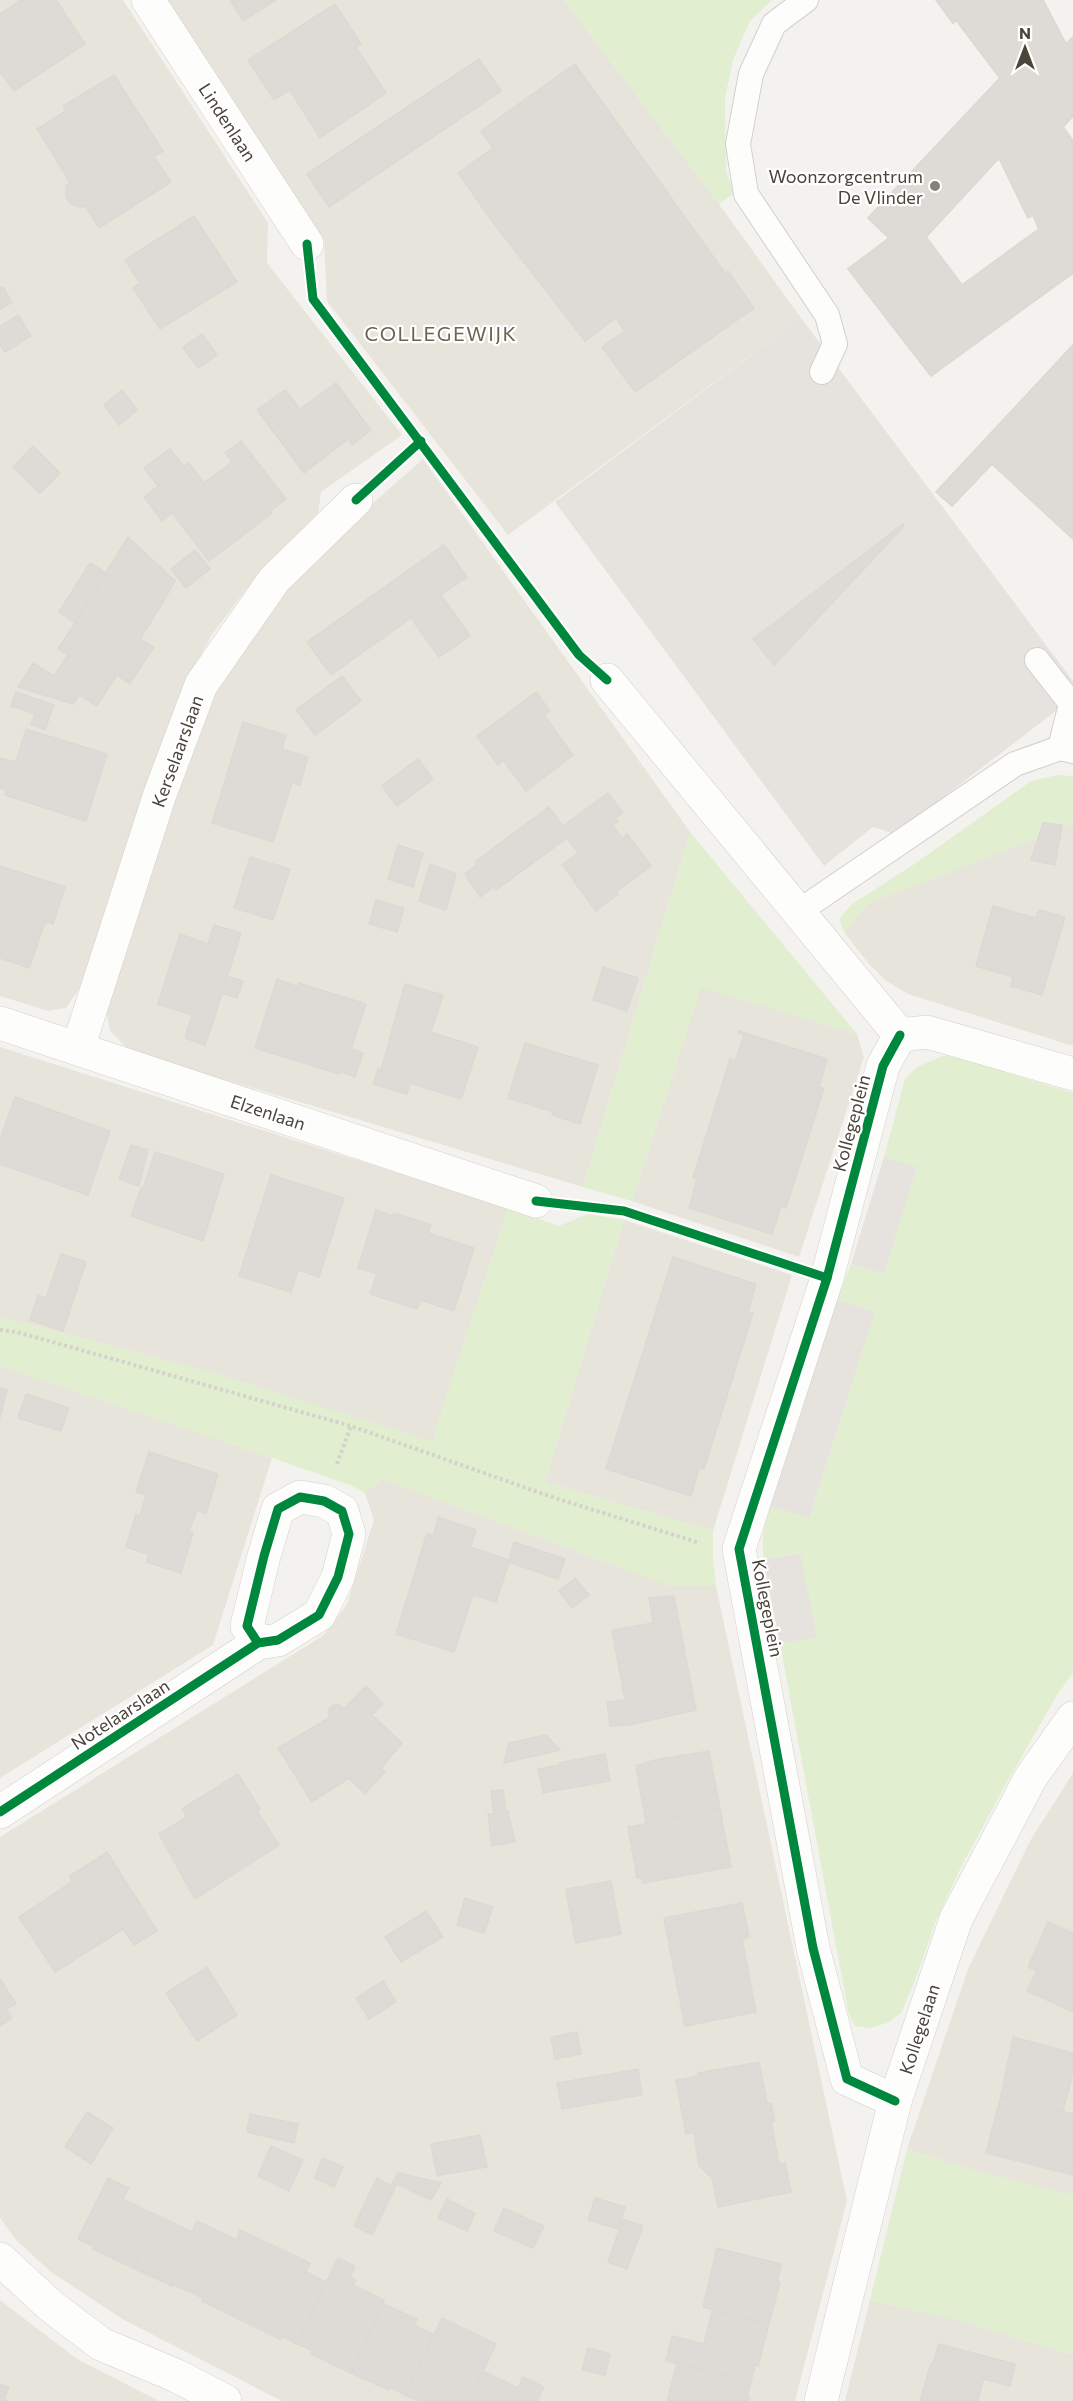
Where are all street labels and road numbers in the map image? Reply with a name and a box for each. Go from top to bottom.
street label: Lindenlaan [194,79,262,165]
street label: Kerselaarslaan [147,692,207,810]
street label: Kollegeplein [827,1072,875,1174]
street label: Elzenlaan [228,1090,308,1134]
street label: Kollegeplein [748,1557,788,1659]
street label: Notelaarslaan [67,1674,173,1754]
street label: Kollegelaan [894,1981,944,2077]

